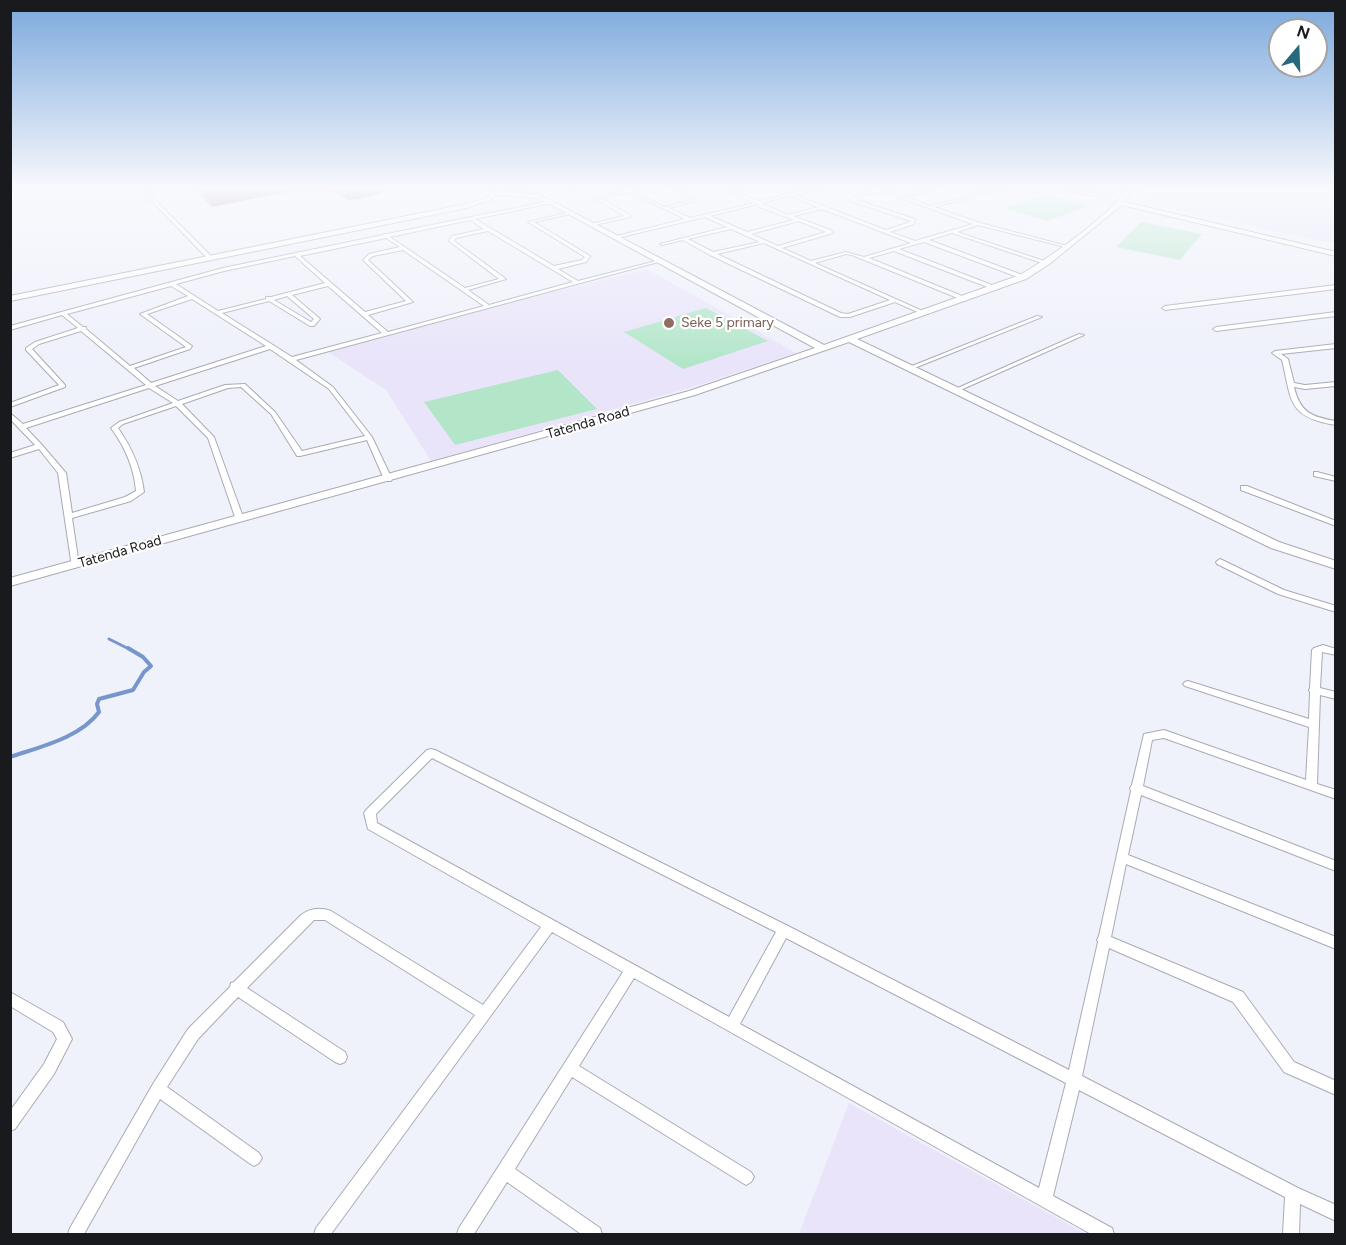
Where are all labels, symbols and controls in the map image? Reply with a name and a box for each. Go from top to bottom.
north arrow [1268,18,1328,78]
text: N [1294,21,1312,43]
place label: Seke 5 primary [681,315,774,331]
marker: Seke 5 primary [662,316,676,330]
street label: Tatenda Road [544,403,632,443]
street label: Tatenda Road [76,532,164,572]

